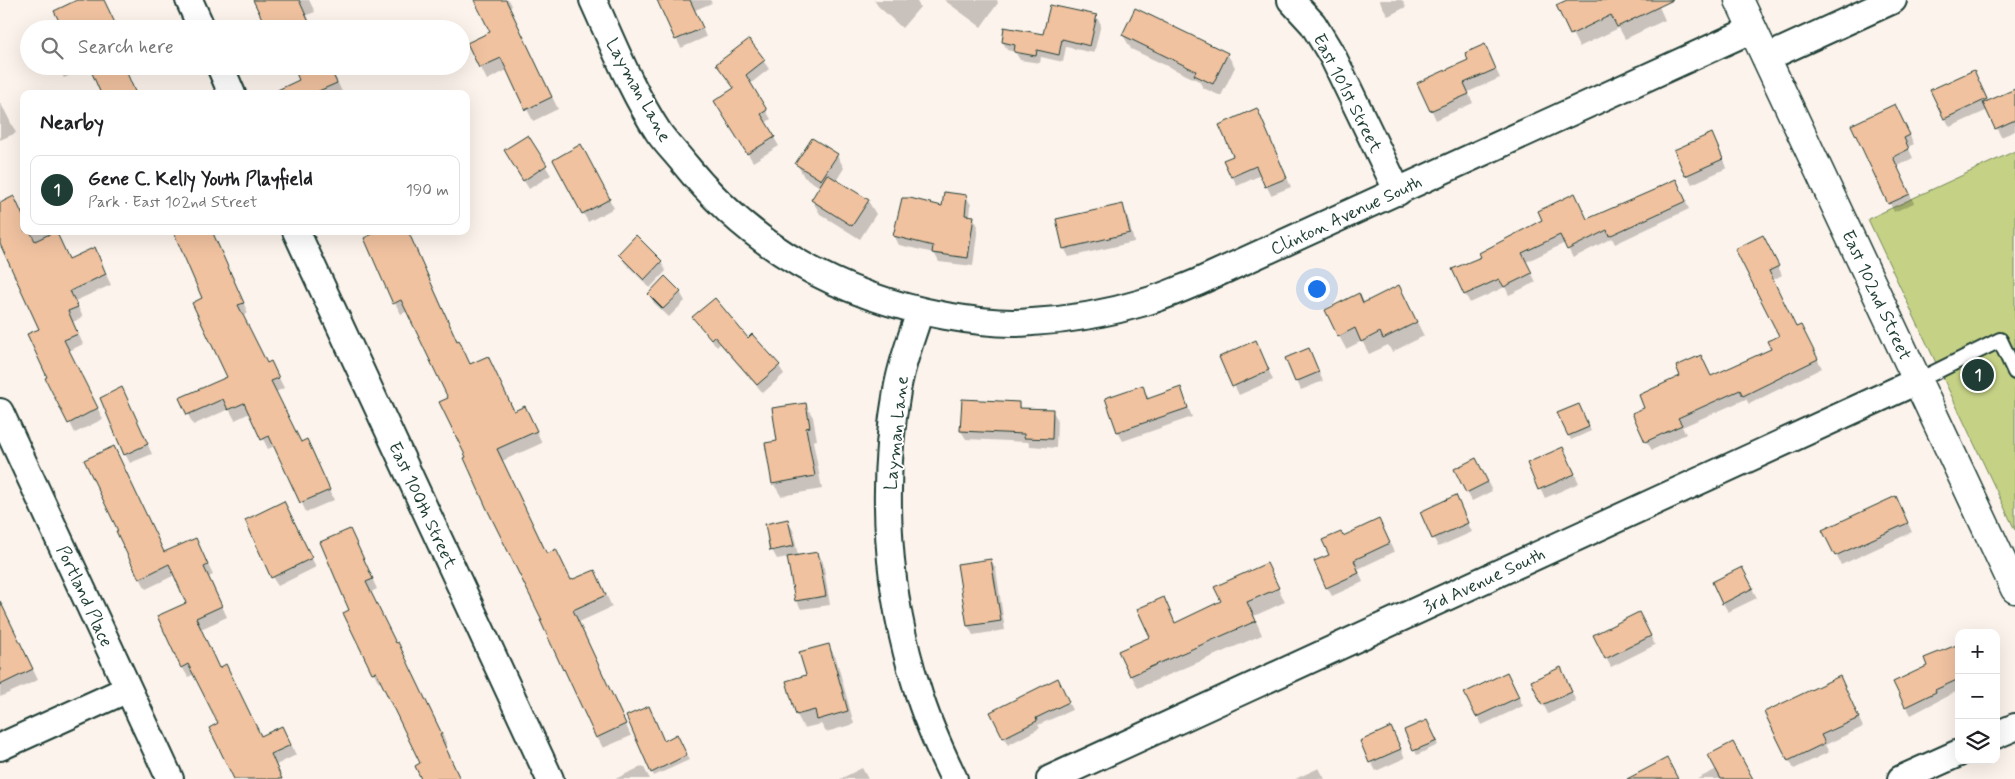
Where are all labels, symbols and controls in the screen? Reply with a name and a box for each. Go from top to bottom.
search box [20,20,470,75]
street label: East 101st Street [1307,30,1388,158]
icon: search [38,34,66,62]
street label: Layman Lane [600,34,677,147]
text: Search here [78,35,174,60]
text: Nearby [40,109,104,137]
text: Gene C. Kelly Youth Playfield [88,167,313,192]
street label: Clinton Avenue South [1267,170,1426,262]
text: 1 [53,180,61,201]
text: 190 m [406,180,449,201]
text: Park · East 102nd Street [88,192,258,213]
street label: East 102nd Street [1835,226,1917,364]
your location [1304,276,1330,302]
pin: 1 [1962,356,1994,394]
street label: Layman Lane [879,375,915,492]
street label: East 100th Street [382,438,462,573]
street label: Portland Place [50,542,118,651]
street label: 3rd Avenue South [1420,542,1549,620]
map controls [1955,629,2000,764]
button: + [1955,629,2000,674]
button: − [1955,674,2000,719]
button: layers [1955,719,2000,764]

